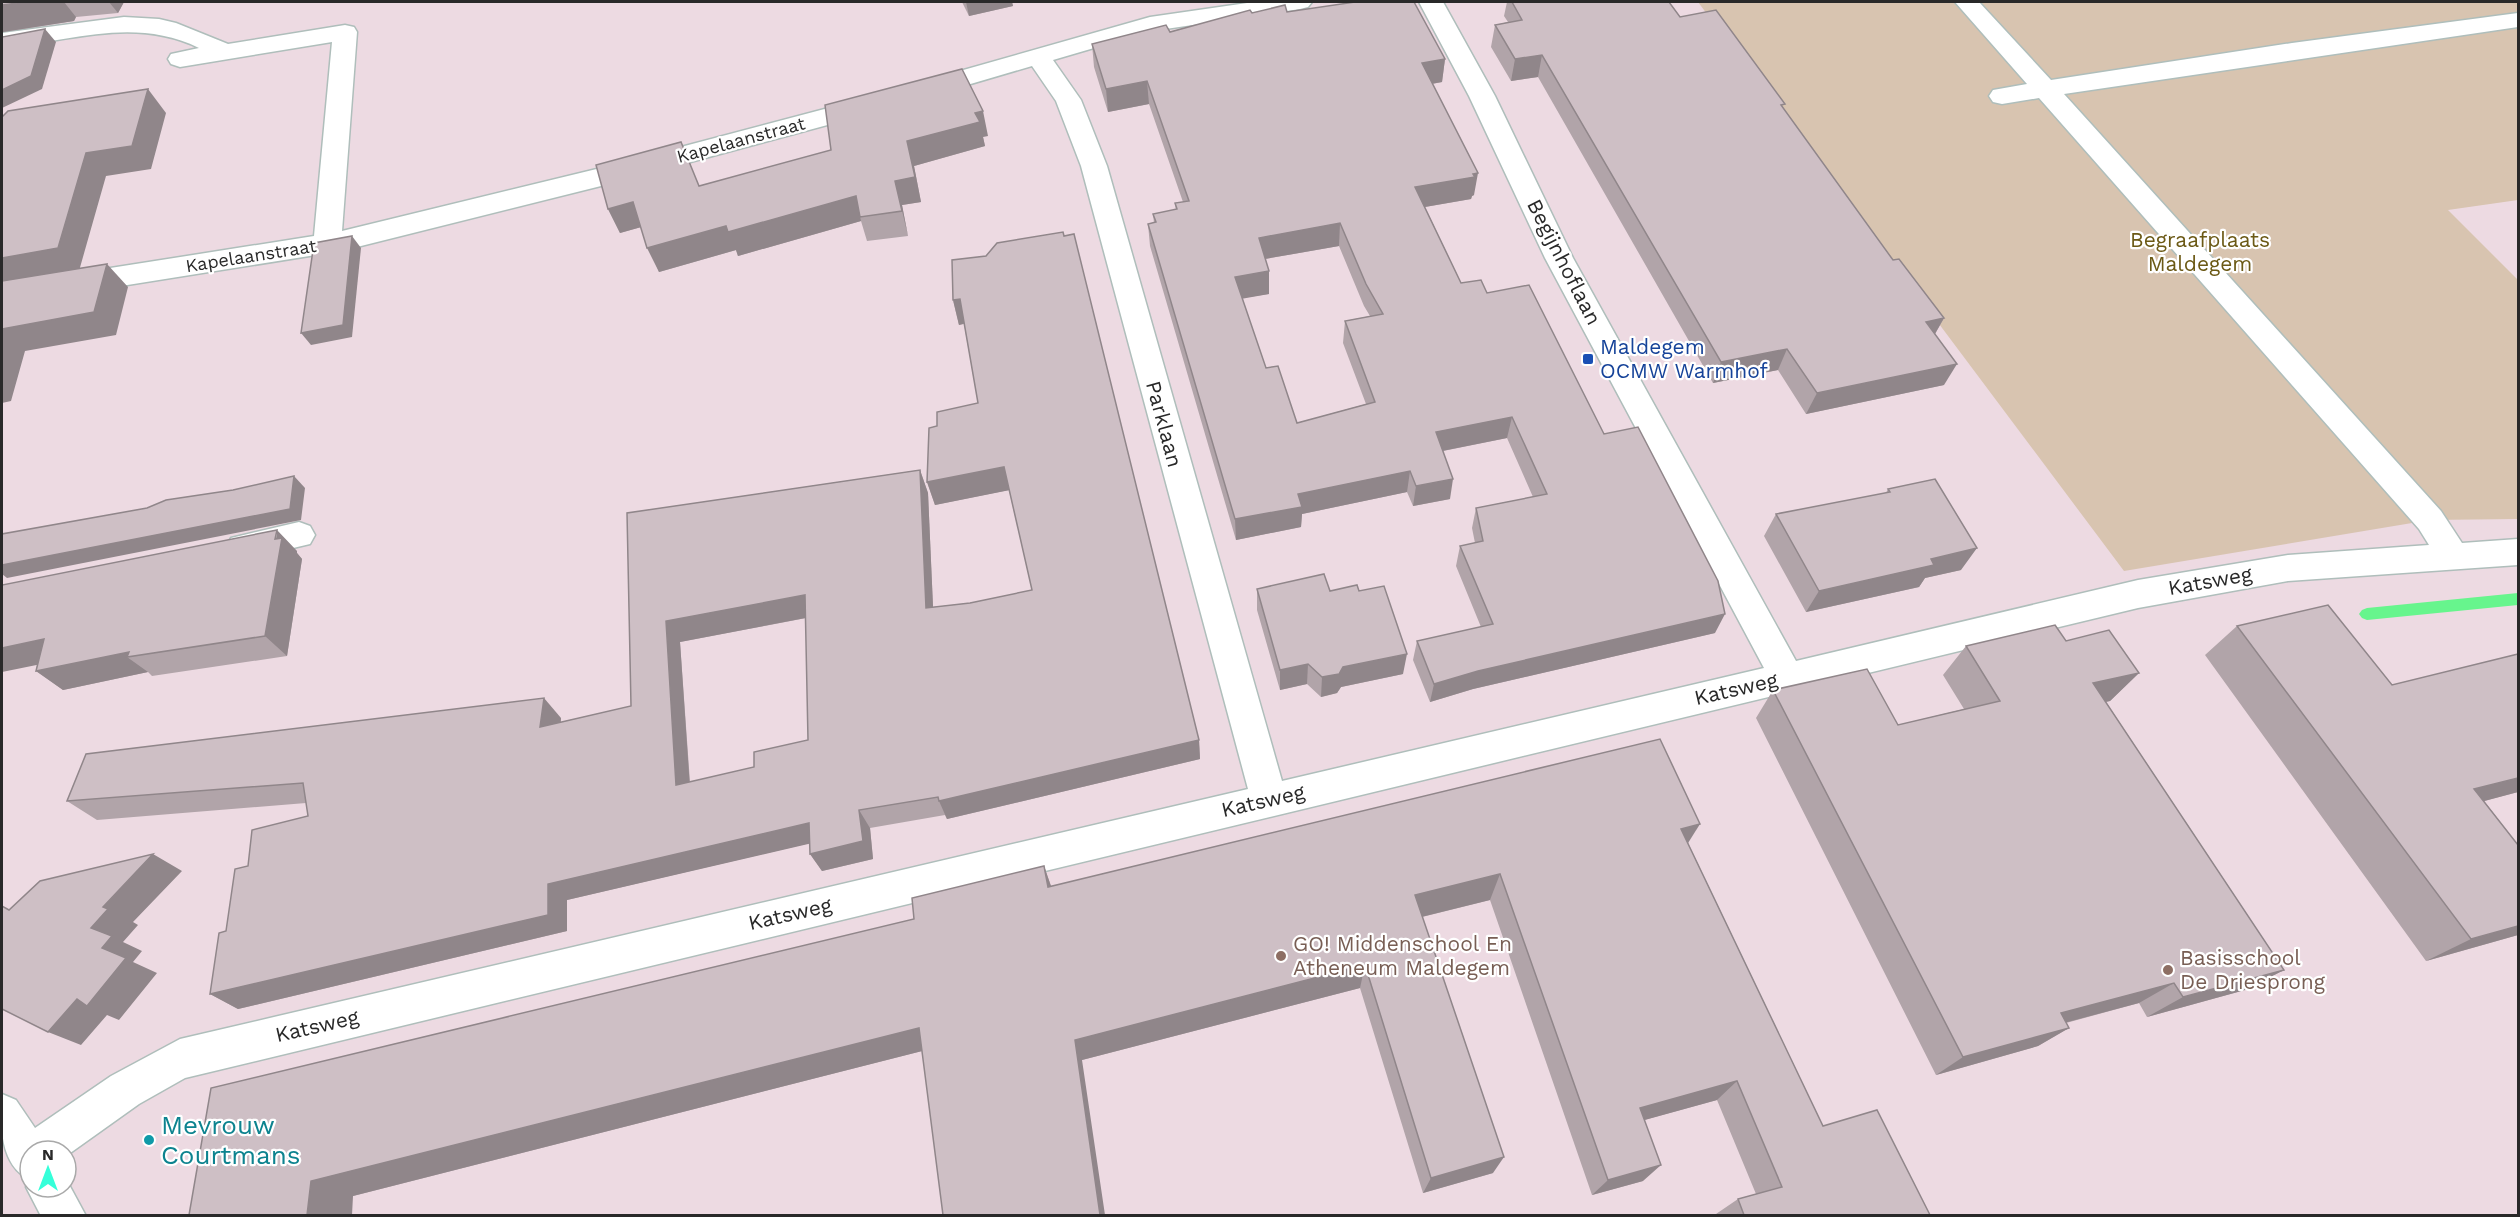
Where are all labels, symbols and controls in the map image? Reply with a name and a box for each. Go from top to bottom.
street label: Kapelaanstraat [674,112,808,167]
street label: Begijnhoflaan [1522,195,1607,329]
park label: Begraafplaats Maldegem [2130,227,2270,276]
street label: Kapelaanstraat [184,235,318,276]
place label: Maldegem OCMW Warmhof [1600,334,1768,383]
marker: Maldegem OCMW Warmhof [1581,352,1595,366]
street label: Parklaan [1141,378,1188,470]
street label: Katsweg [2166,561,2255,600]
street label: Katsweg [1692,667,1781,710]
street label: Katsweg [1219,779,1308,822]
street label: Katsweg [746,892,835,935]
place label: GO! Middenschool En Atheneum Maldegem [1293,931,1512,980]
place label: Basisschool De Driesprong [2180,945,2326,994]
marker: GO! Middenschool En Atheneum Maldegem [1274,949,1288,963]
marker: Basisschool De Driesprong [2161,963,2175,977]
street label: Katsweg [273,1004,362,1047]
place label: Mevrouw Courtmans [161,1110,301,1170]
marker: Mevrouw Courtmans [142,1133,156,1147]
north arrow [18,1139,78,1199]
text: N [42,1145,54,1164]

